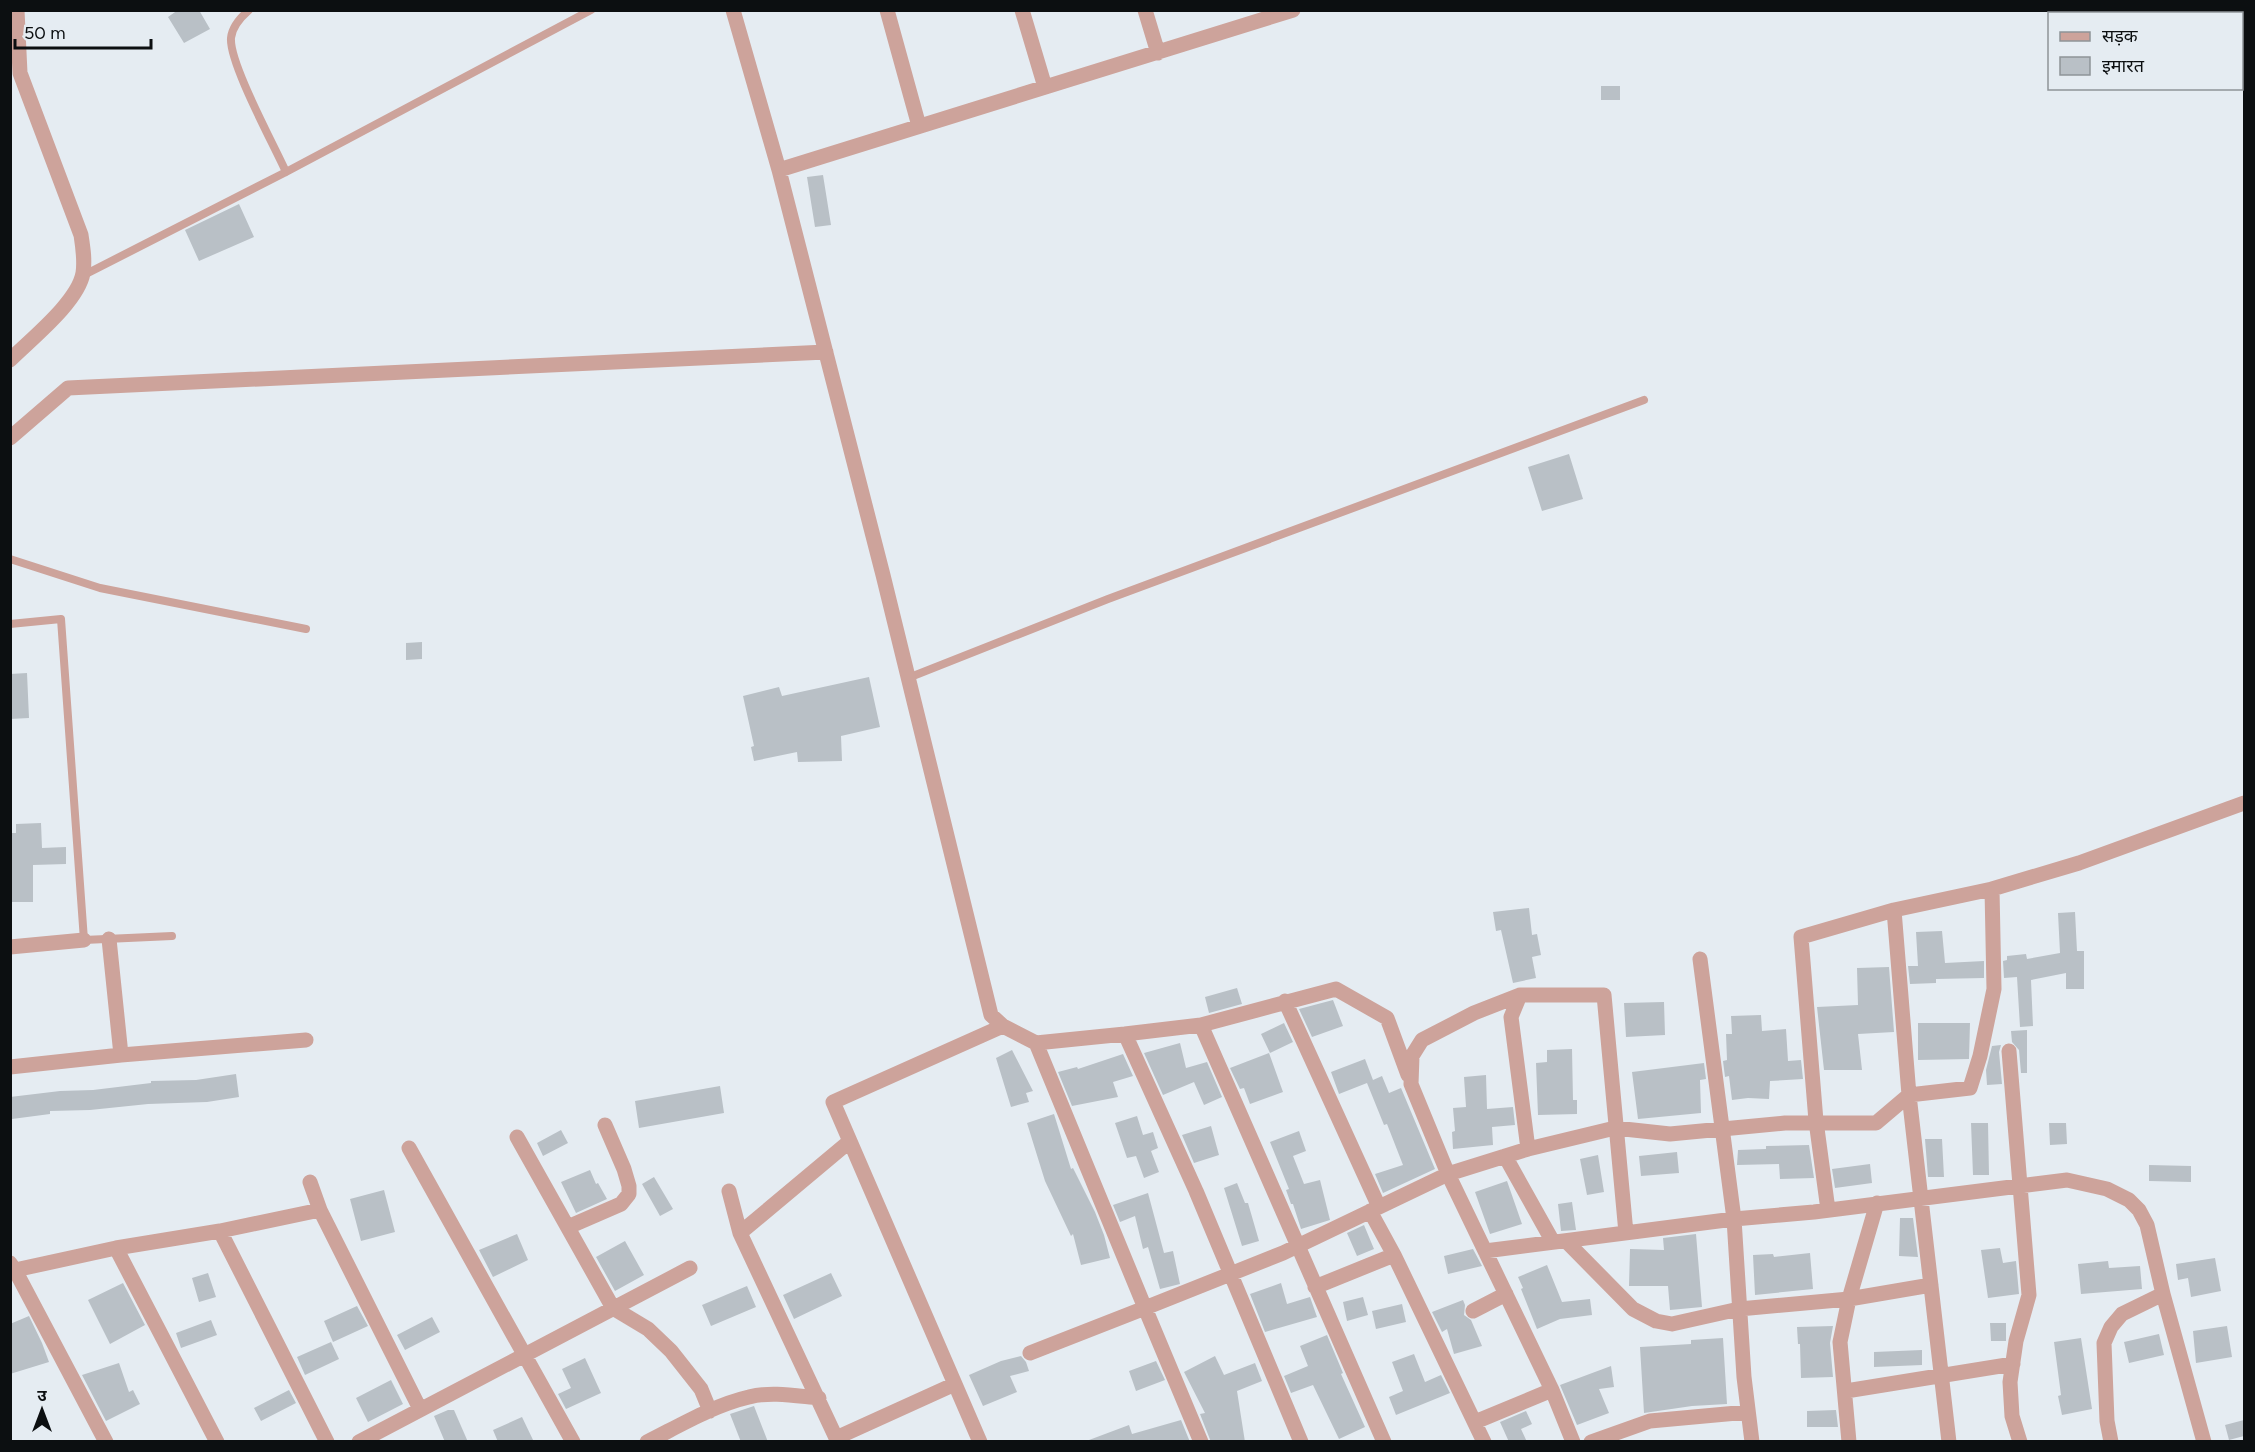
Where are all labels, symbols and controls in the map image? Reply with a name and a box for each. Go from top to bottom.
scale bar [15,12,152,50]
legend [2048,12,2243,90]
text: 50 m [24,22,66,44]
text: सड़क [2102,25,2139,47]
text: इमारत [2102,55,2145,77]
north arrow [12,1380,72,1440]
text: उ [37,1386,47,1405]

